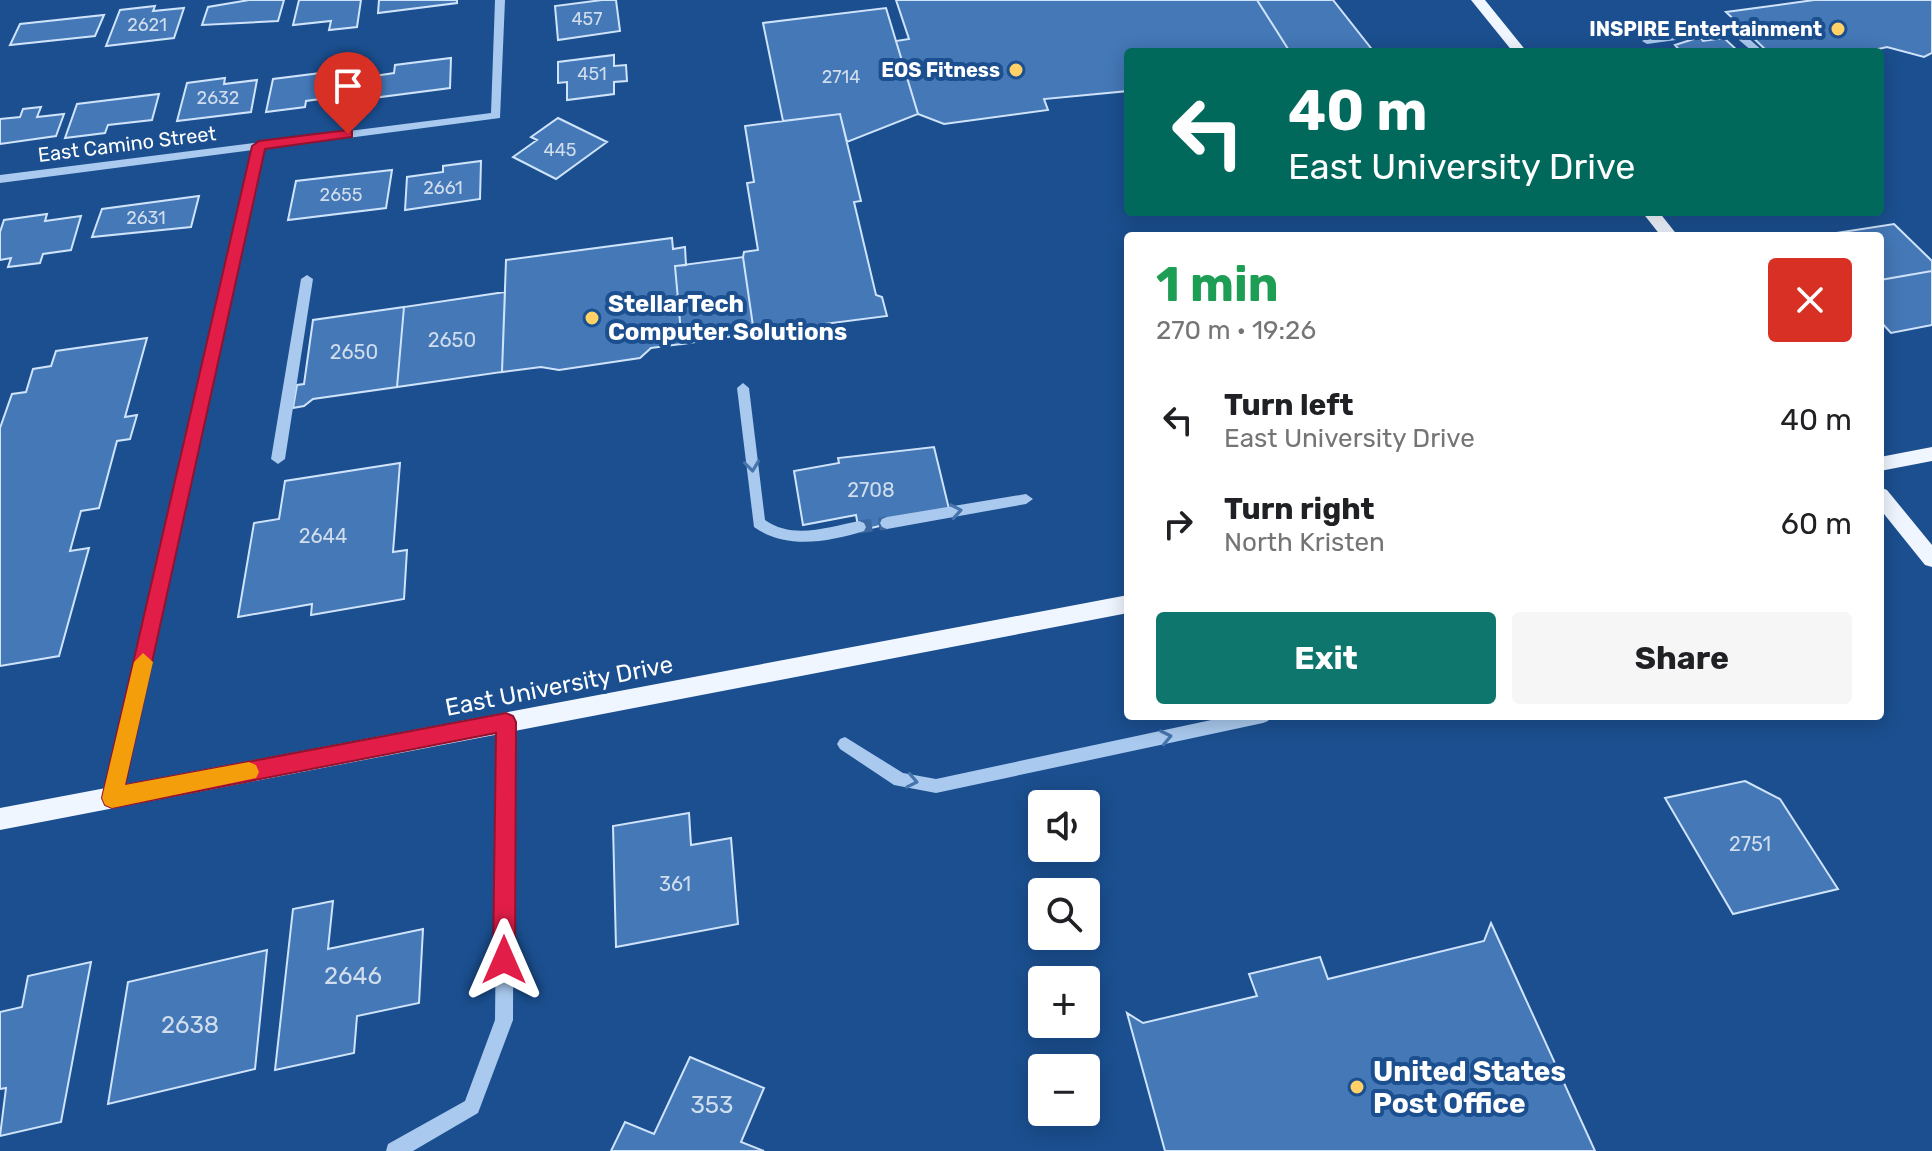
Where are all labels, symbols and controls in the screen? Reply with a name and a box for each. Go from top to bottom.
house number: 457 [571,8,603,30]
house number: 2621 [127,14,167,36]
place label: INSPIRE Entertainment [1589,17,1822,41]
marker: INSPIRE Entertainment [1829,20,1847,38]
pin [314,52,382,134]
place label: EOS Fitness [881,58,1000,82]
marker: EOS Fitness [1007,61,1025,79]
house number: 451 [577,63,607,85]
icon: arrive [326,64,370,108]
house number: 2714 [822,66,860,88]
text: 40 m [1288,78,1428,144]
icon: left [1156,80,1260,184]
house number: 2632 [197,87,239,109]
street label: East Camino Street [37,121,218,167]
house number: 445 [543,139,577,161]
text: East University Drive [1288,145,1635,188]
house number: 2661 [423,177,463,199]
house number: 2655 [320,184,362,206]
house number: 2631 [126,207,166,229]
text: 1 min [1156,256,1279,313]
button: close [1768,258,1852,342]
place label: StellarTech Computer Solutions [608,290,847,346]
marker: StellarTech Computer Solutions [583,309,601,327]
text: 270 m · 19:26 [1156,315,1316,346]
house number: 2650 [428,328,476,352]
house number: 2650 [330,340,378,364]
text: Turn left [1224,387,1354,423]
icon: left [1156,398,1200,442]
text: 40 m [1780,402,1852,438]
text: East University Drive [1224,423,1475,454]
one-way arrow [743,459,760,473]
house number: 2708 [847,478,895,502]
text: Turn right [1224,491,1375,527]
icon: right [1156,502,1200,546]
one-way arrow [949,504,963,521]
text: 60 m [1781,506,1852,542]
house number: 2644 [299,524,347,548]
text: North Kristen [1224,527,1385,558]
button: Exit [1156,612,1496,704]
button: Share [1512,612,1852,704]
street label: East University Drive [443,650,675,722]
one-way arrow [1159,729,1173,746]
one-way arrow [905,772,919,789]
map controls [1028,790,1100,1126]
button: sound [1028,790,1100,862]
house number: 2751 [1729,832,1771,856]
house number: 361 [659,872,691,896]
button: search [1028,878,1100,950]
position arrow [462,918,546,1002]
house number: 2646 [324,962,382,990]
button: + [1028,966,1100,1038]
house number: 2638 [161,1011,219,1039]
button: − [1028,1054,1100,1126]
place label: United States Post Office [1373,1055,1566,1120]
marker: United States Post Office [1348,1078,1366,1096]
house number: 353 [690,1091,734,1119]

